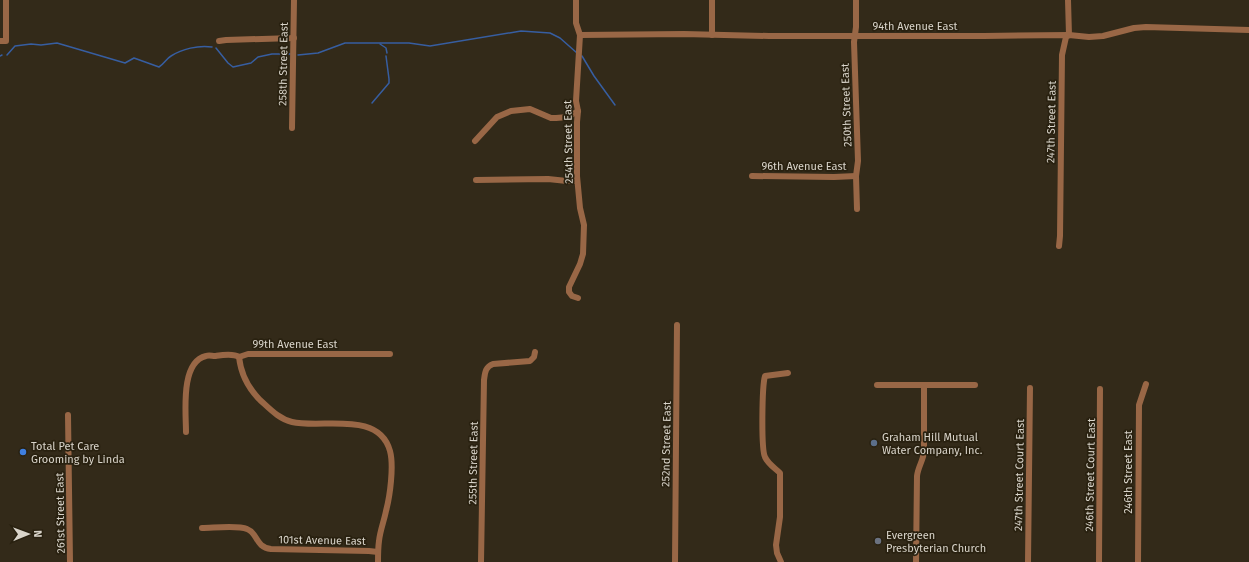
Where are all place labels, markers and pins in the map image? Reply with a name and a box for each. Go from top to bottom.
place label: Graham Hill Mutual Water Company, Inc. [882,431,983,457]
marker: Graham Hill Mutual Water Company, Inc. [869,438,879,448]
place label: Total Pet Care Grooming by Linda [31,440,125,466]
marker: Total Pet Care Grooming by Linda [18,447,28,457]
place label: Evergreen Presbyterian Church [886,529,986,555]
marker: Evergreen Presbyterian Church [873,536,883,546]

